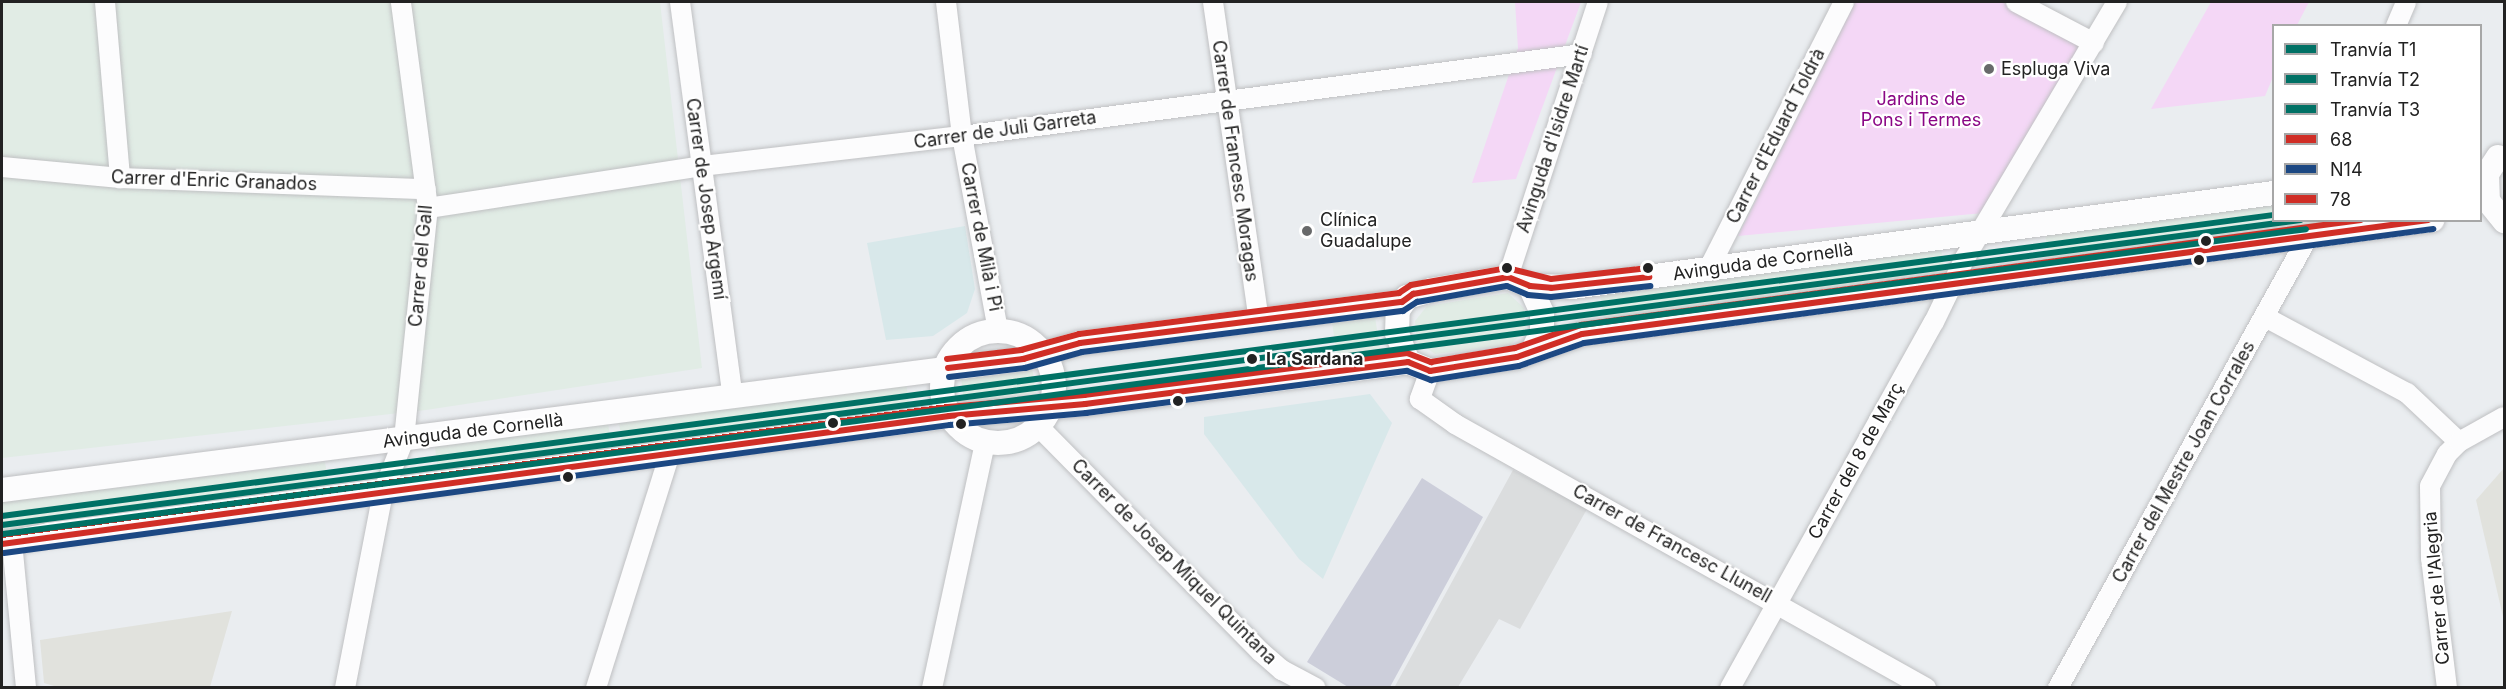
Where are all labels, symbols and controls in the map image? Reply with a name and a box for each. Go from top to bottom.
legend [2272,24,2482,222]
street label: Carrer de Francesc Moragas [1207,39,1263,283]
text: Tranvía T1 [2330,39,2416,60]
street label: Avinguda d'Isidre Martí [1512,42,1594,236]
street label: Carrer d'Eduard Toldrà [1722,45,1830,227]
place label: Espluga Viva [2001,58,2110,80]
marker: Espluga Viva [1982,62,1996,76]
text: Tranvía T2 [2330,69,2420,90]
park label: Jardins de Pons i Termes [1861,89,1981,132]
street label: Carrer de Josep Argemí [681,97,731,301]
text: Tranvía T3 [2330,99,2420,120]
street label: Carrer de Juli Garreta [912,106,1098,154]
text: 68 [2330,129,2352,150]
text: N14 [2330,159,2363,180]
street label: Carrer de Milà i Pi [956,161,1006,313]
street label: Carrer d'Enric Granados [111,167,317,195]
text: 78 [2330,189,2351,210]
street label: Carrer del Gall [405,204,437,328]
place label: Clínica Guadalupe [1320,210,1412,252]
marker: Clínica Guadalupe [1298,222,1316,240]
unlabelled marker [2200,235,2212,247]
street label: Avinguda de Cornellà [1672,239,1854,285]
unlabelled marker [2193,254,2205,266]
unlabelled marker [1501,262,1513,274]
unlabelled marker [1642,262,1654,274]
street label: Carrer del Mestre Joan Corrales [2108,337,2260,587]
place label: La Sardana [1266,348,1363,370]
marker: La Sardana [1243,350,1261,368]
street label: Carrer del 8 de Març [1804,379,1908,543]
unlabelled marker [1172,395,1184,407]
street label: Avinguda de Cornellà [382,409,564,453]
unlabelled marker [827,417,839,429]
unlabelled marker [955,418,967,430]
street label: Carrer de Josep Miquel Quintana [1067,455,1281,669]
unlabelled marker [562,471,574,483]
street label: Carrer de Francesc Llunell [1569,480,1775,608]
street label: Carrer de l'Alegria [2420,510,2454,666]

